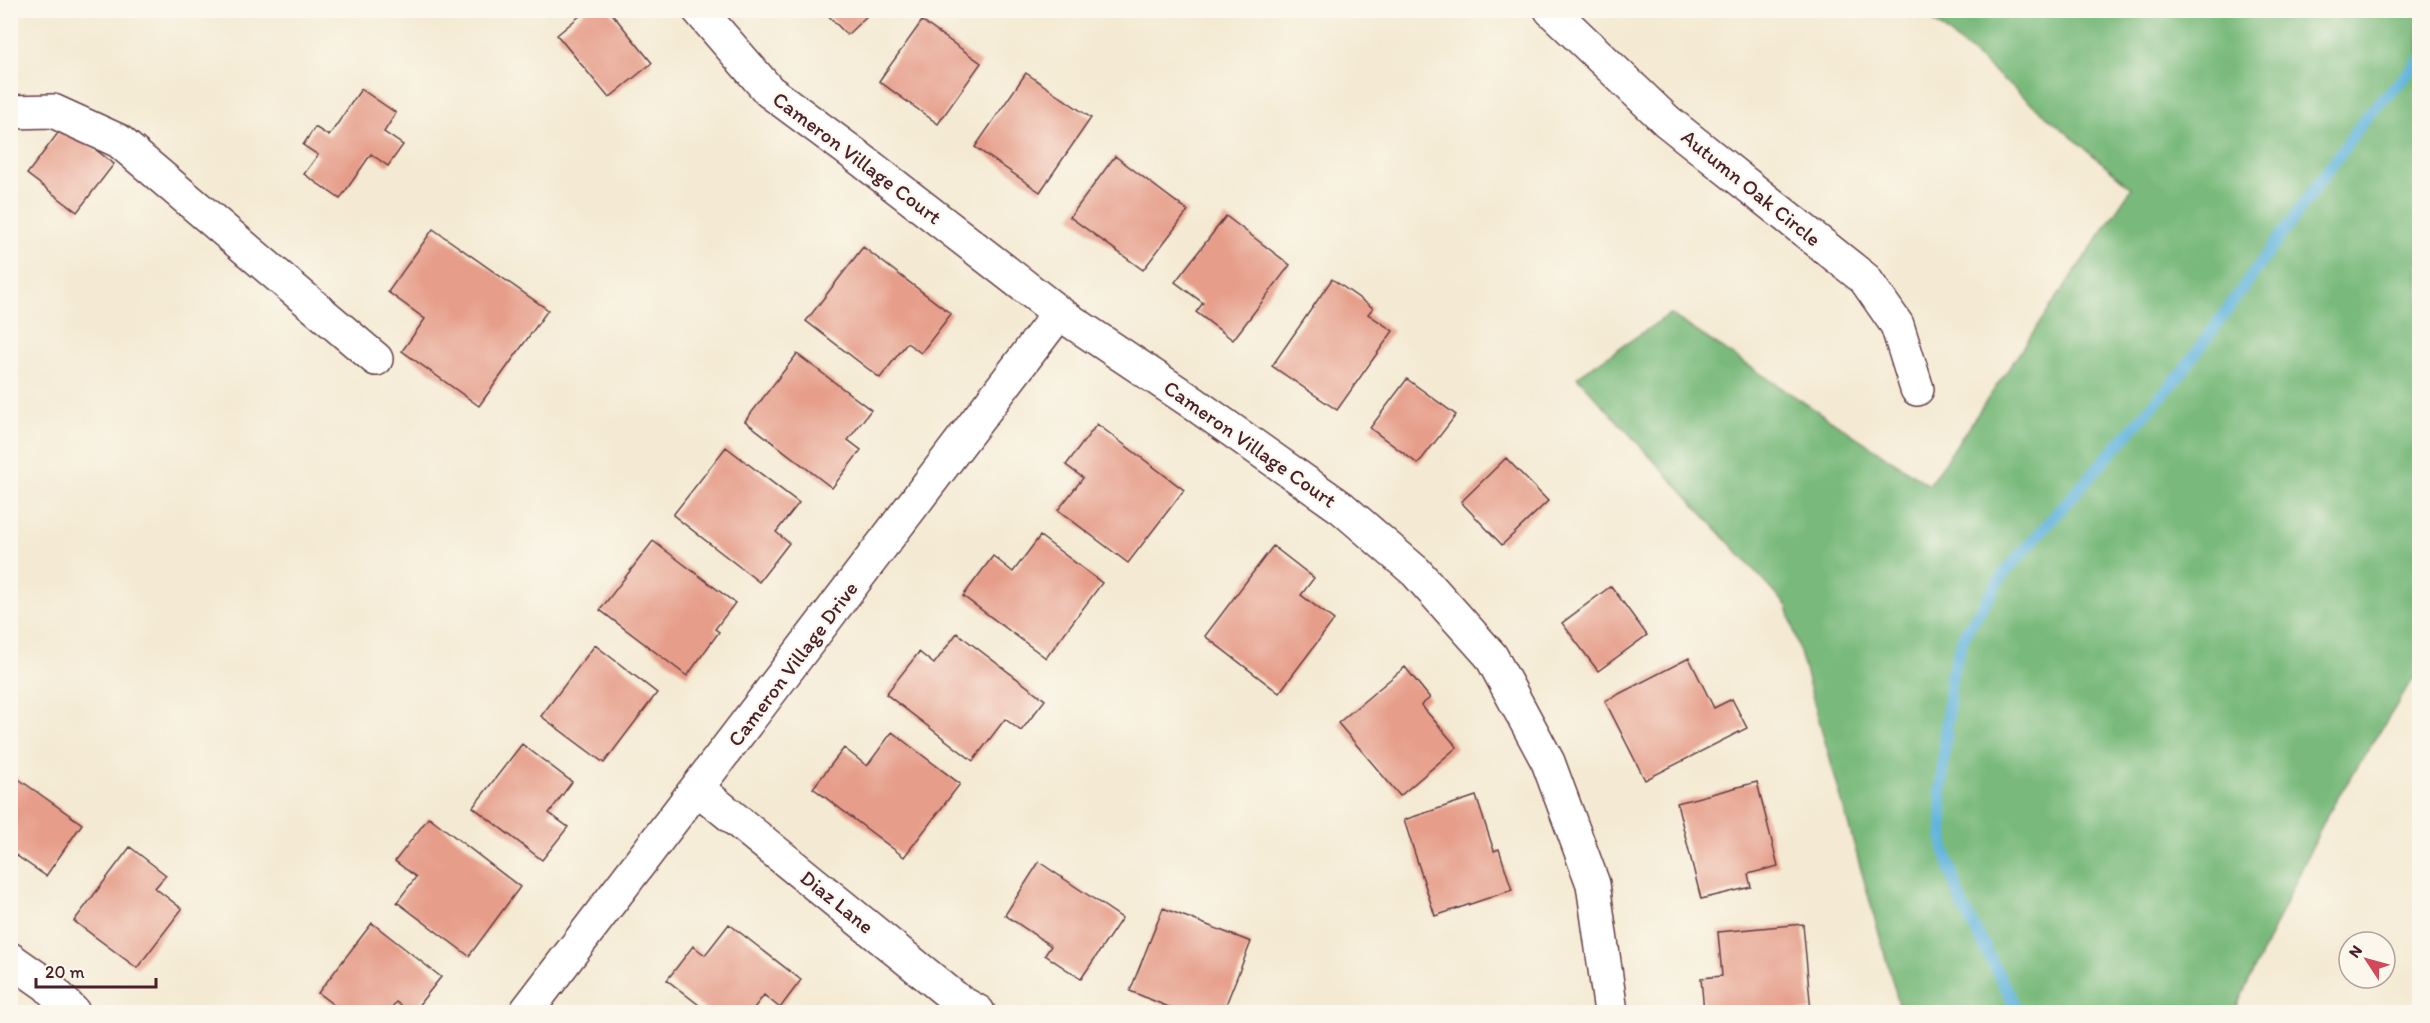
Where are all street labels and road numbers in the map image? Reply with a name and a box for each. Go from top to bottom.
street label: Cameron Village Court [768,86,947,229]
street label: Autumn Oak Circle [1677,124,1826,251]
street label: Cameron Village Court [1159,375,1341,513]
street label: Cameron Village Drive [722,576,863,751]
street label: Diaz Lane [796,865,879,939]

